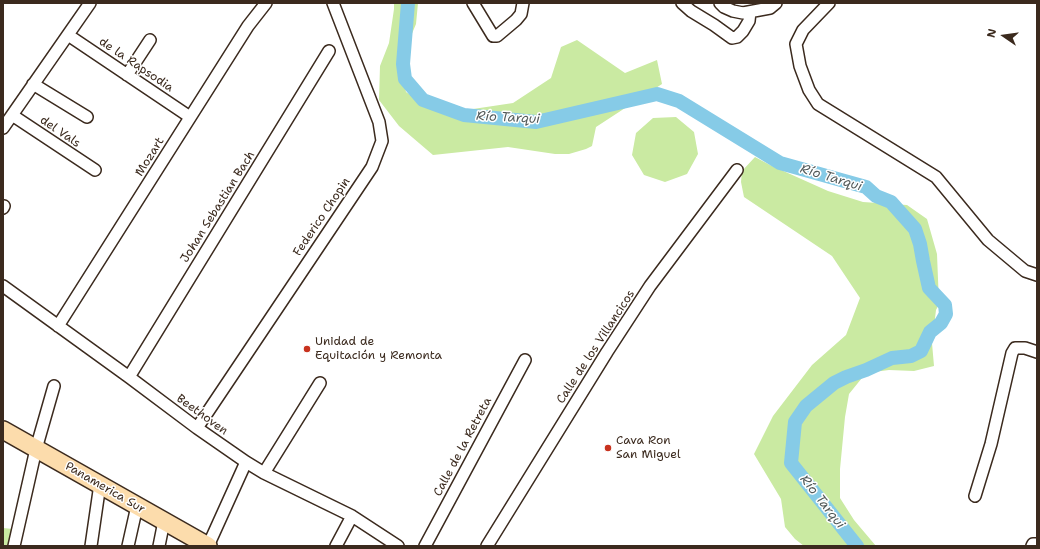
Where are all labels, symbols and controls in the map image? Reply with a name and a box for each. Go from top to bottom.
north arrow [984,16,1024,56]
text: N [984,27,1000,39]
street label: de la Rapsodia [96,35,176,95]
water label: Río Tarqui [476,109,540,127]
street label: del Vals [37,113,83,151]
street label: Mozart [132,135,168,179]
street label: Johan Sebastian Bach [178,149,258,265]
water label: Río Tarqui [798,161,864,195]
street label: Federico Chopin [290,175,354,259]
street label: Calle de los Villancicos [554,287,638,407]
place label: Unidad de Equitación y Remonta [315,335,442,363]
marker: Unidad de Equitación y Remonta [302,344,312,354]
street label: Beethoven [173,392,231,438]
street label: Calle de la Retreta [431,395,495,499]
place label: Cava Ron San Miguel [616,434,681,462]
marker: Cava Ron San Miguel [603,443,613,453]
street label: Panamerica Sur [62,459,148,517]
water label: Río Tarqui [796,472,848,532]

